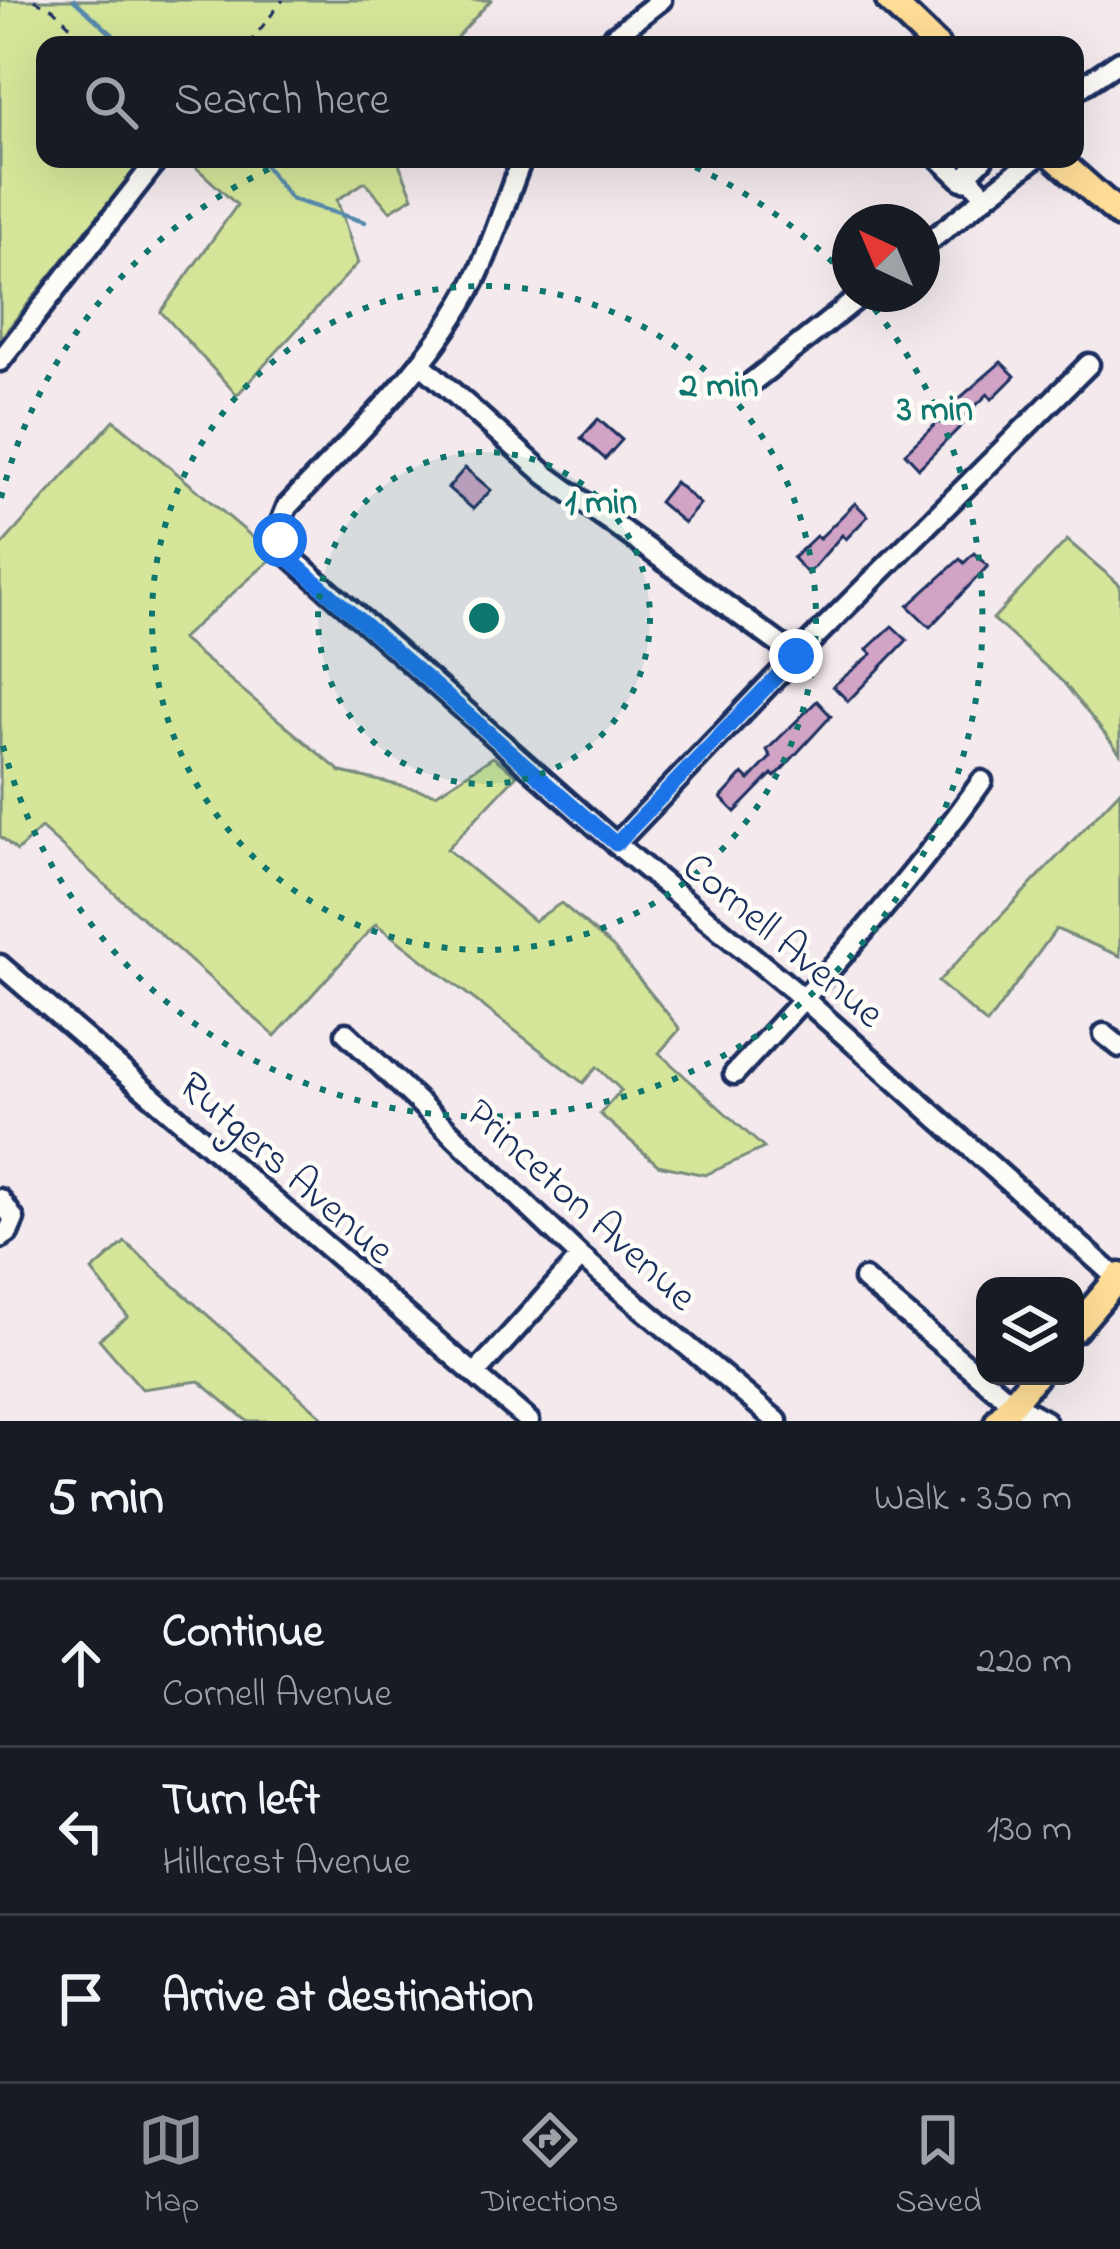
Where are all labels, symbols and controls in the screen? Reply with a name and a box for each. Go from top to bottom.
search box [36,36,1084,168]
icon: search [78,69,144,135]
text: Search here [174,69,390,135]
north arrow [832,204,940,312]
text: 2 min [678,361,759,414]
text: 3 min [896,385,973,438]
text: 1 min [565,478,637,531]
route start [253,513,307,567]
centre of rings [463,597,505,639]
route end [769,629,823,683]
street label: Cornell Avenue [668,838,897,1045]
street label: Rutgers Avenue [163,1058,407,1281]
street label: Princeton Avenue [451,1086,710,1327]
map controls [976,1277,1084,1385]
button: layers [976,1277,1084,1385]
text: 5 min [48,1462,164,1537]
text: Walk · 350 m [874,1471,1072,1528]
text: Continue [162,1601,323,1667]
icon: ahead [48,1630,114,1696]
text: 220 m [976,1634,1072,1691]
text: Cornell Avenue [162,1667,392,1724]
text: Turn left [162,1769,320,1835]
icon: left [48,1798,114,1864]
text: 130 m [987,1802,1072,1859]
text: Hillcrest Avenue [162,1835,411,1892]
icon: arrive [48,1966,114,2032]
text: Arrive at destination [162,1966,533,2032]
tab: Map [138,2107,204,2227]
tab: Directions [481,2107,619,2227]
tab: Saved [895,2107,982,2227]

